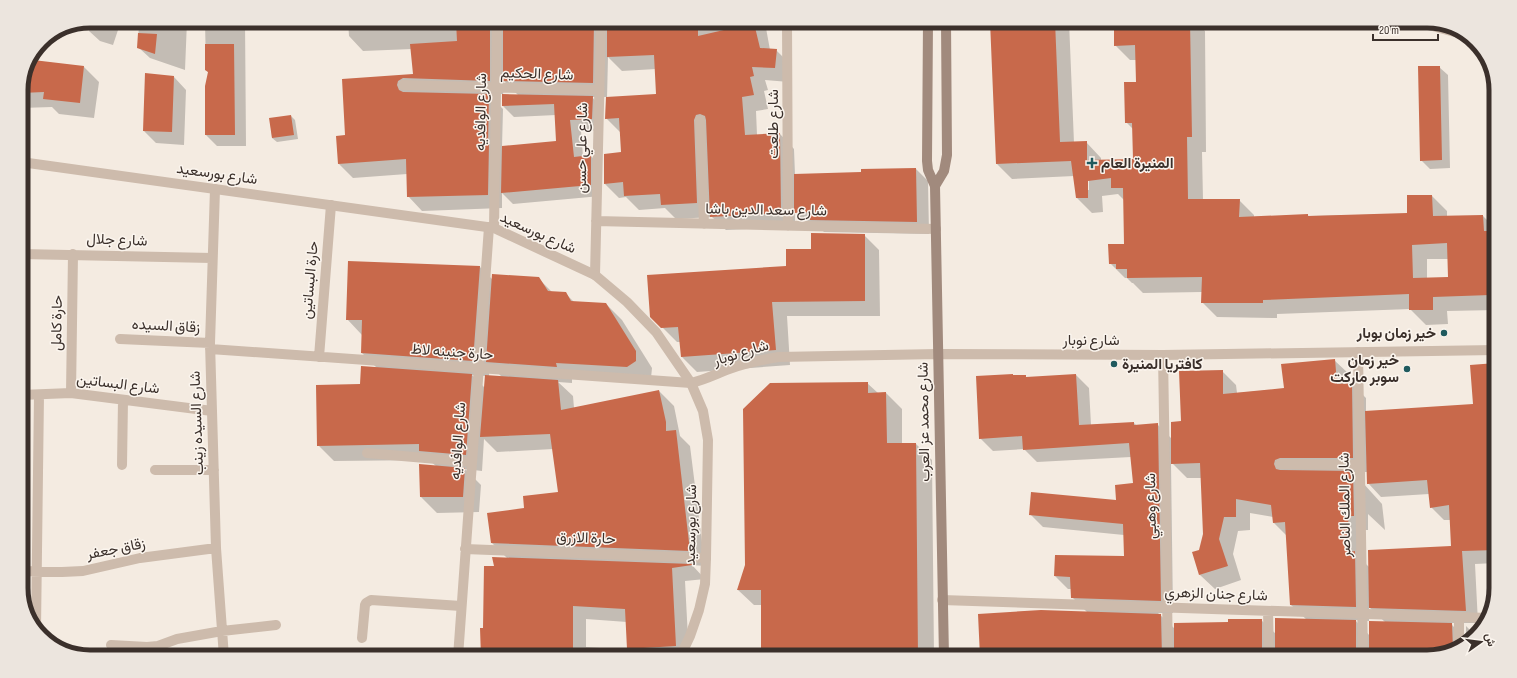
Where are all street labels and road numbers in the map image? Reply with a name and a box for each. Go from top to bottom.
street label: شارع الحكيم [500,63,574,86]
street label: شارع الوافديه [471,73,492,151]
street label: شارع طلعت [764,89,784,159]
street label: شارع علي حسن [572,102,595,194]
street label: شارع بورسعيد [175,159,259,190]
street label: شارع سعد الدين باشا [705,199,827,222]
street label: شارع بورسعيد [497,208,579,259]
street label: شارع جلال [86,229,148,252]
street label: حارة البساتين [297,240,323,320]
street label: حارة كامل [47,295,67,351]
street label: زقاق السيده [131,315,201,337]
street label: شارع نوبار [1062,331,1120,351]
street label: شارع نوبار [710,336,771,372]
street label: حارة جنينه لاظ [410,340,494,364]
street label: شارع محمد عز العرب [913,362,936,482]
street label: شارع البساتين [75,369,161,400]
street label: شارع السيده زينب [186,370,209,476]
street label: شارع الوافديه [446,401,471,481]
street label: شارع الملك الناصر [1335,452,1356,559]
street label: شارع وهبي [1141,473,1164,539]
street label: شارع بورسعيد [681,484,702,566]
street label: حارة الازرق [556,527,616,549]
street label: زقاق جعفر [84,534,147,564]
street label: شارع جنان الزهري [1164,583,1268,608]

